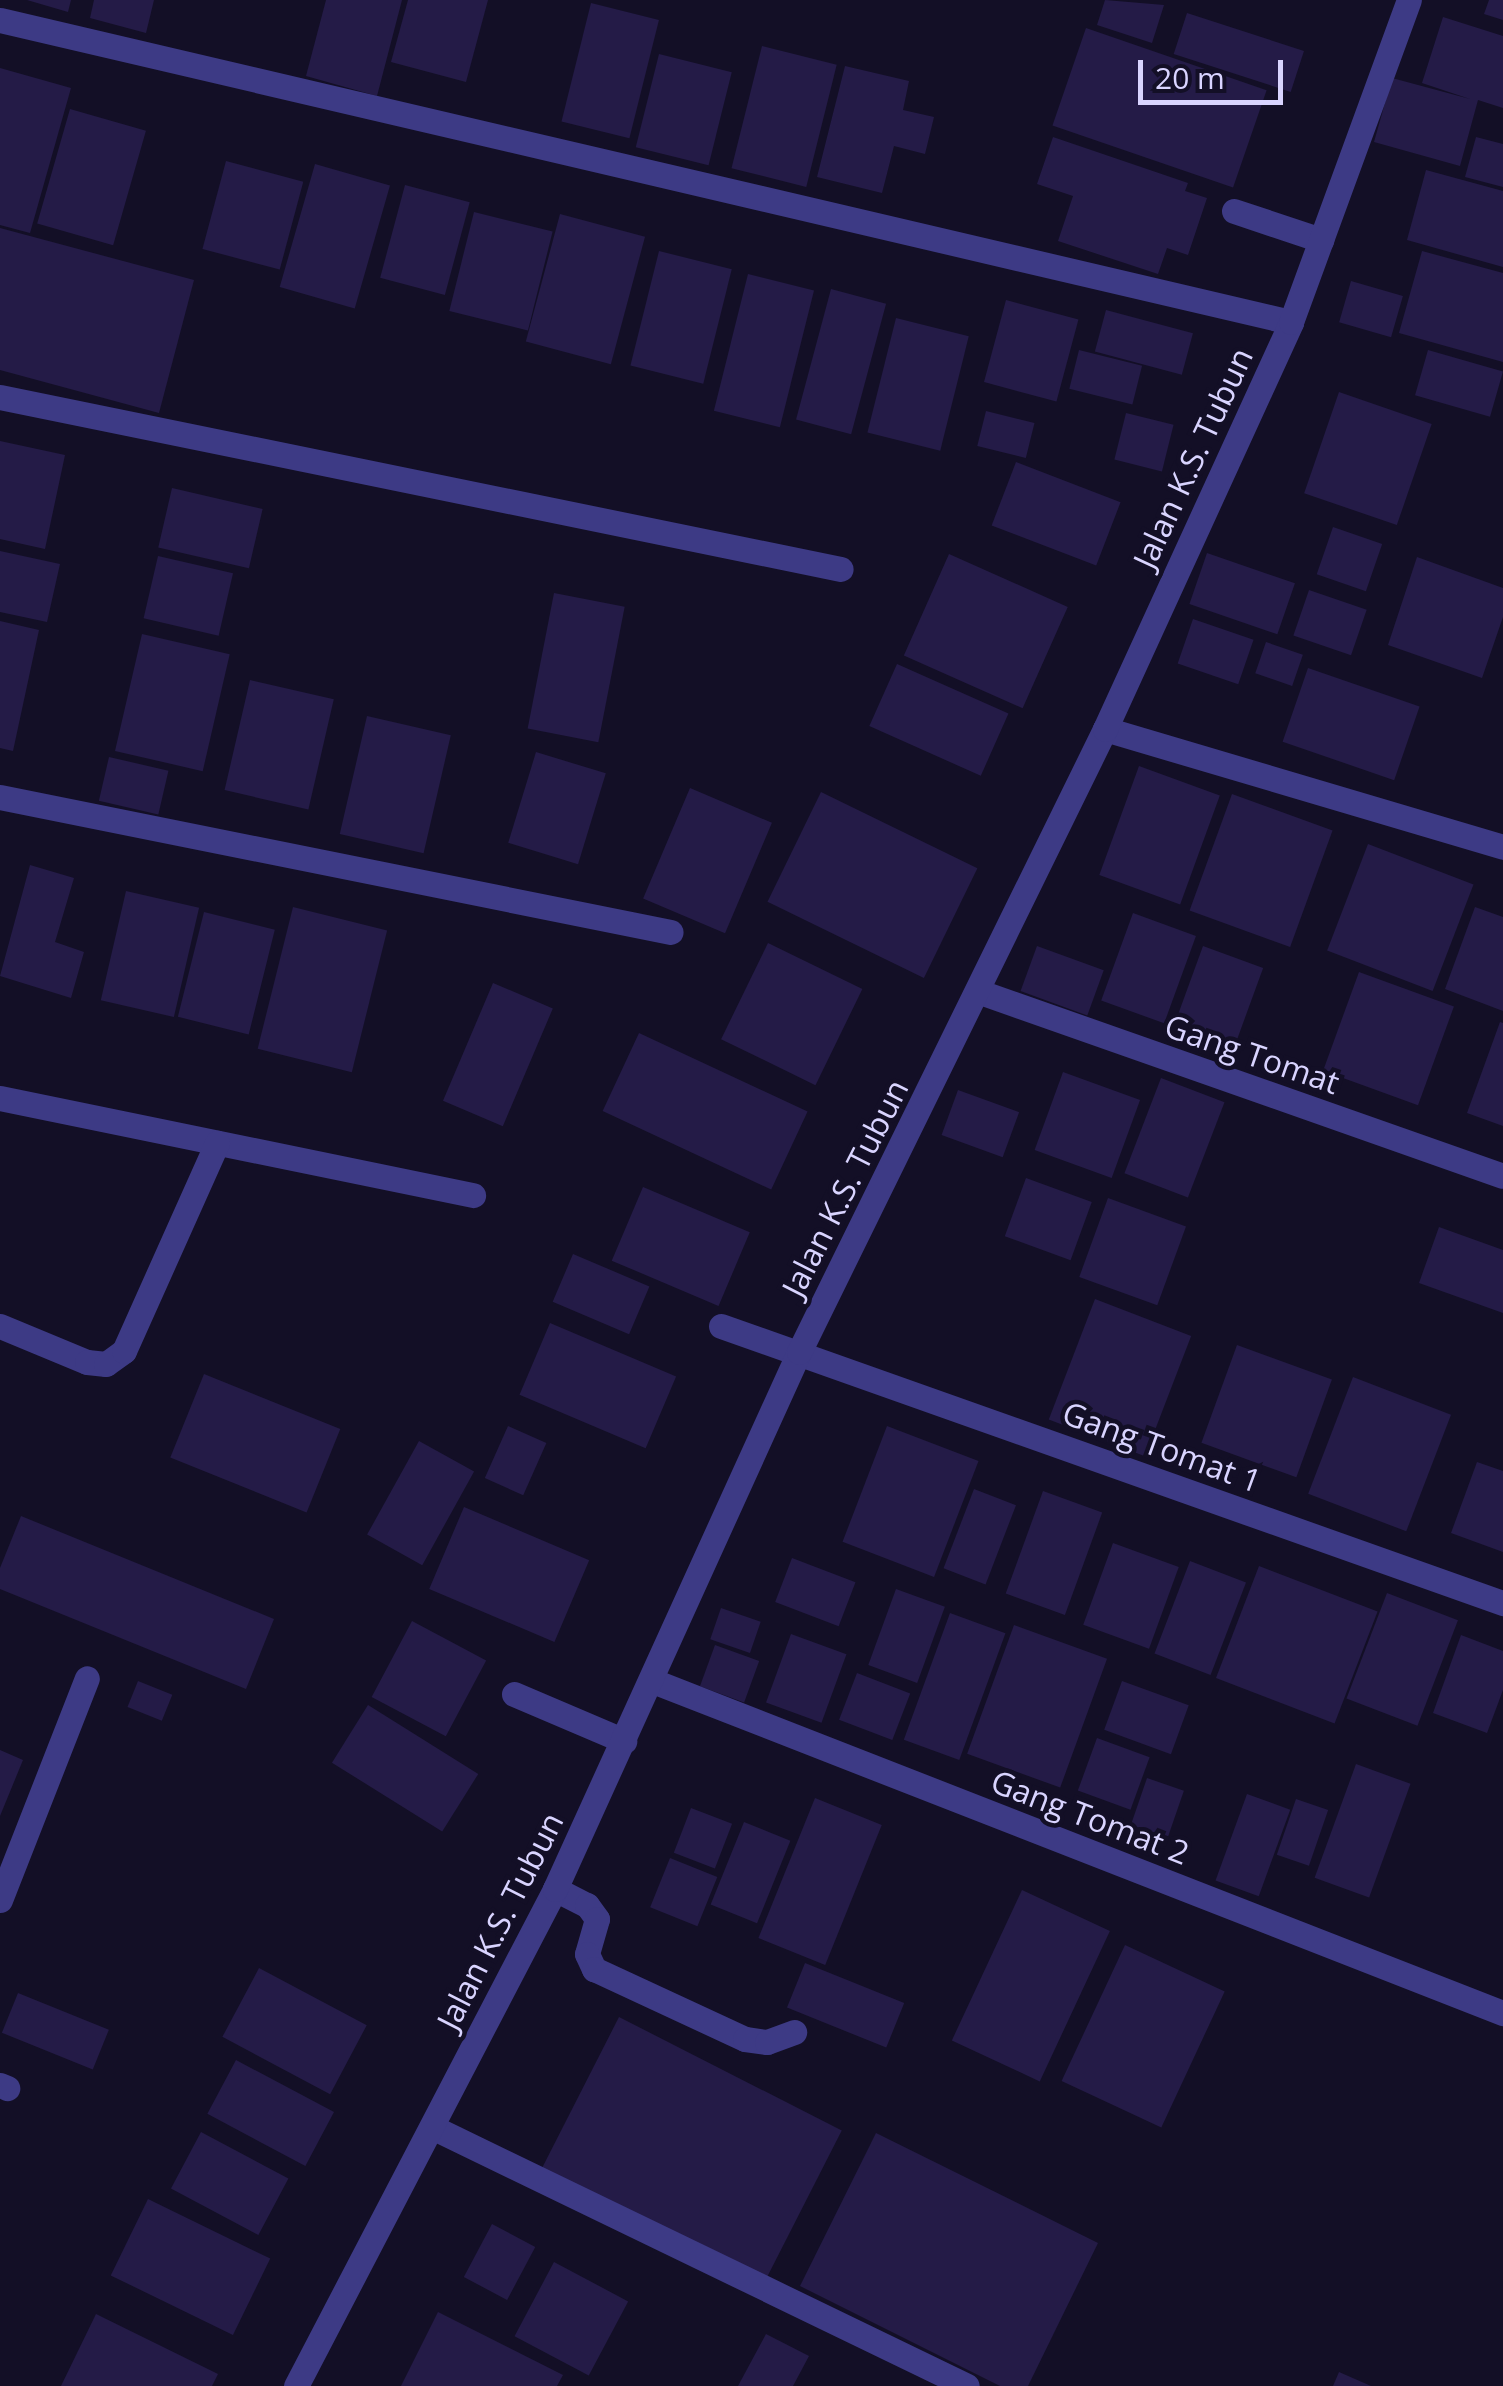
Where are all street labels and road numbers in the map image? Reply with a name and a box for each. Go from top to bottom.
street label: Jalan K.S. Tubun [1125,342,1261,574]
street label: Gang Tomat [1160,1006,1344,1102]
street label: Jalan K.S. Tubun [774,1073,916,1303]
street label: Gang Tomat 1 [1057,1393,1267,1501]
street label: Gang Tomat 2 [986,1762,1194,1872]
street label: Jalan K.S. Tubun [429,1806,571,2036]

